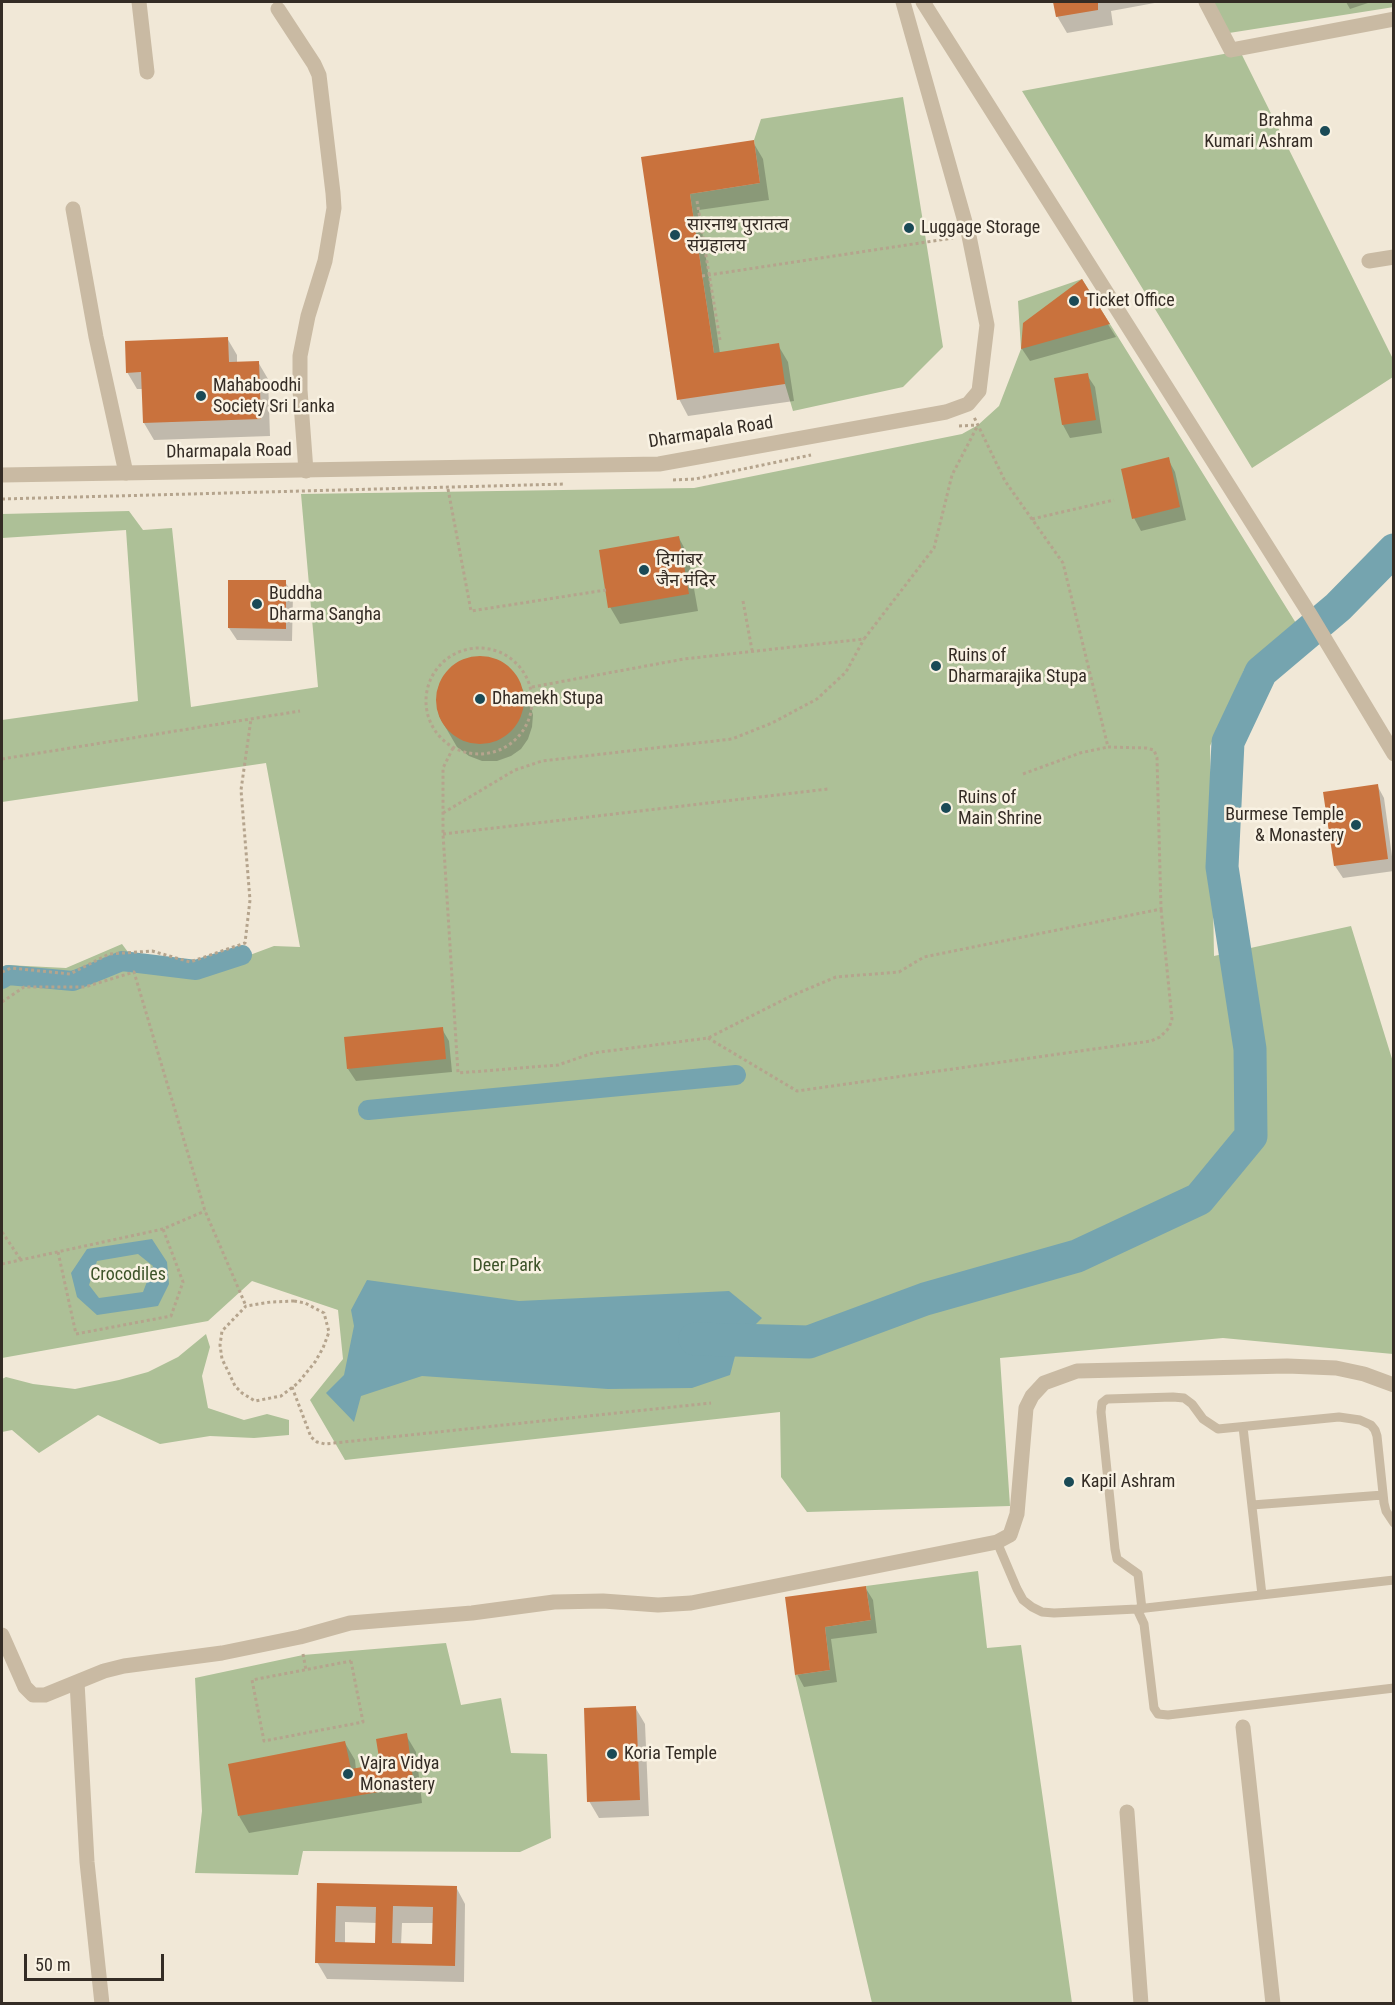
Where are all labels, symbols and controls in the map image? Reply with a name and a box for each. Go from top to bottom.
place label: Brahma Kumari Ashram [1204,110,1313,152]
marker: Brahma Kumari Ashram [1318,124,1332,138]
place label: सारनाथ पुरातत्व संग्रहालय [687,214,789,256]
place label: Luggage Storage [921,217,1040,239]
marker: Luggage Storage [902,221,916,235]
marker: सारनाथ पुरातत्व संग्रहालय [668,228,682,242]
place label: Ticket Office [1086,290,1175,312]
marker: Ticket Office [1067,294,1081,308]
place label: Mahaboodhi Society Sri Lanka [213,375,335,418]
marker: Mahaboodhi Society Sri Lanka [194,389,208,403]
street label: Dharmapala Road [647,412,775,454]
street label: Dharmapala Road [166,440,292,464]
place label: दिगांबर जैन मंदिर [656,549,716,592]
marker: दिगांबर जैन मंदिर [637,563,651,577]
place label: Buddha Dharma Sangha [269,583,381,626]
marker: Buddha Dharma Sangha [250,597,264,611]
place label: Ruins of Dharmarajika Stupa [948,645,1087,688]
marker: Ruins of Dharmarajika Stupa [929,659,943,673]
place label: Dhamekh Stupa [492,688,603,710]
marker: Dhamekh Stupa [473,692,487,706]
place label: Ruins of Main Shrine [958,787,1042,830]
marker: Ruins of Main Shrine [939,801,953,815]
place label: Burmese Temple & Monastery [1225,804,1344,846]
marker: Burmese Temple & Monastery [1349,818,1363,832]
park label: Deer Park [473,1255,541,1277]
park label: Crocodiles [90,1264,166,1286]
place label: Kapil Ashram [1081,1471,1175,1493]
marker: Kapil Ashram [1062,1475,1076,1489]
place label: Koria Temple [624,1743,717,1765]
marker: Koria Temple [605,1747,619,1761]
place label: Vajra Vidya Monastery [360,1753,439,1796]
marker: Vajra Vidya Monastery [341,1767,355,1781]
scale bar [27,1942,166,1980]
text: 50 m [35,1954,70,1975]

